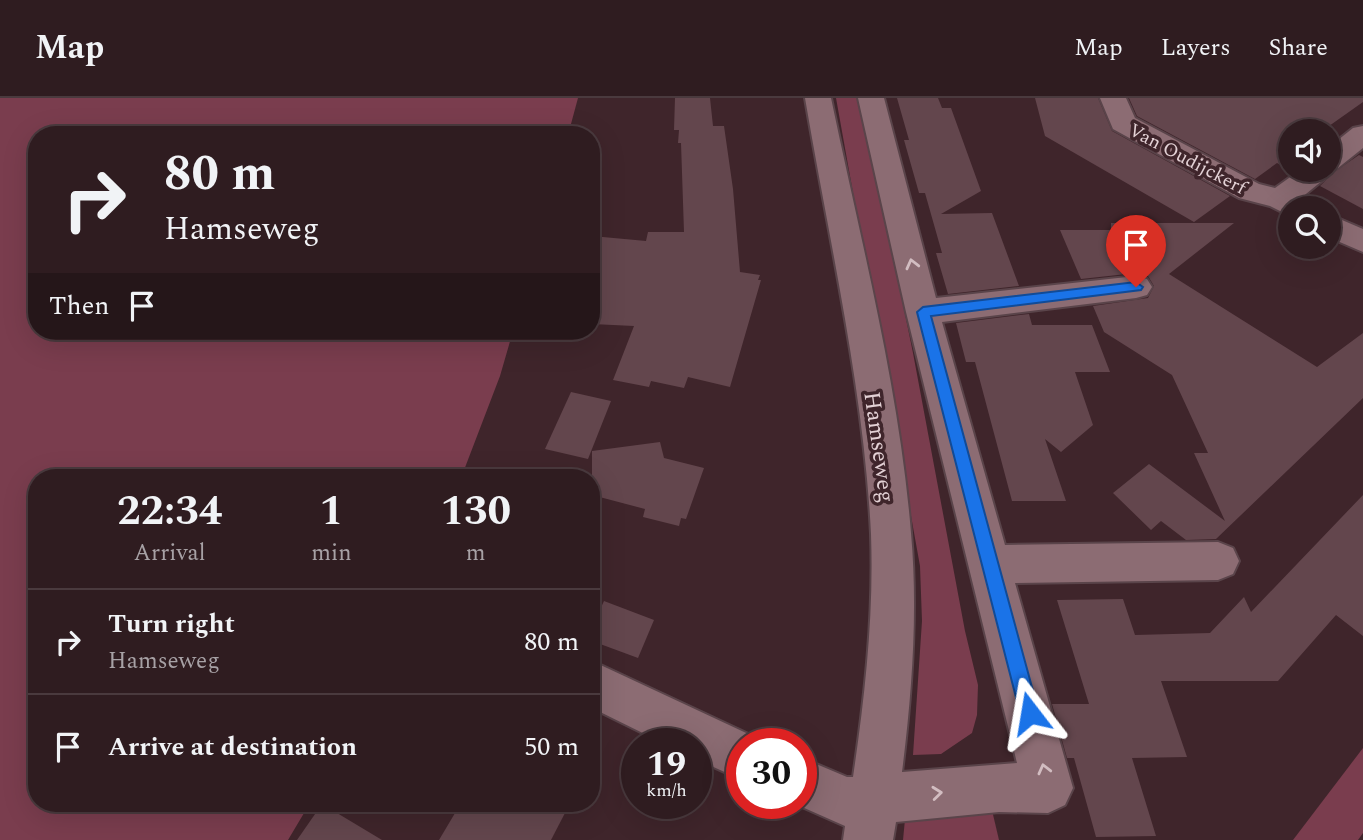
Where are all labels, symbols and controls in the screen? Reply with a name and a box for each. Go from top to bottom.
text: Map [35,23,104,73]
text: Map [1074,30,1123,66]
text: Layers [1161,30,1231,66]
text: Share [1269,30,1328,66]
street label: Van Oudijckerf [1123,116,1253,203]
map controls [1278,119,1341,259]
button: sound [1278,119,1341,182]
text: 80 m [164,137,275,212]
icon: right [49,154,140,245]
button: search [1278,196,1341,259]
text: Hamseweg [164,205,319,254]
pin [1106,215,1166,287]
icon: arrive [1117,226,1155,264]
one-way arrow [906,258,920,270]
text: Then [49,286,109,326]
icon: arrive [123,287,161,325]
street label: Hamseweg [853,389,904,505]
text: 22:34 [117,480,222,543]
text: 1 [320,480,343,543]
text: 130 [440,480,511,543]
text: Arrival [134,536,205,571]
text: min [311,536,352,571]
text: m [466,536,486,571]
text: Turn right [108,604,235,644]
text: 80 m [524,622,579,662]
icon: right [49,623,87,661]
text: Hamseweg [108,644,220,679]
position arrow [993,676,1067,750]
text: Arrive at destination [108,727,357,767]
text: 50 m [524,727,579,767]
icon: arrive [49,728,87,766]
speed limit sign: 30 [726,728,817,819]
text: 19 [647,738,686,791]
one-way arrow [1038,763,1052,775]
text: km/h [646,777,687,804]
one-way arrow [932,786,943,801]

